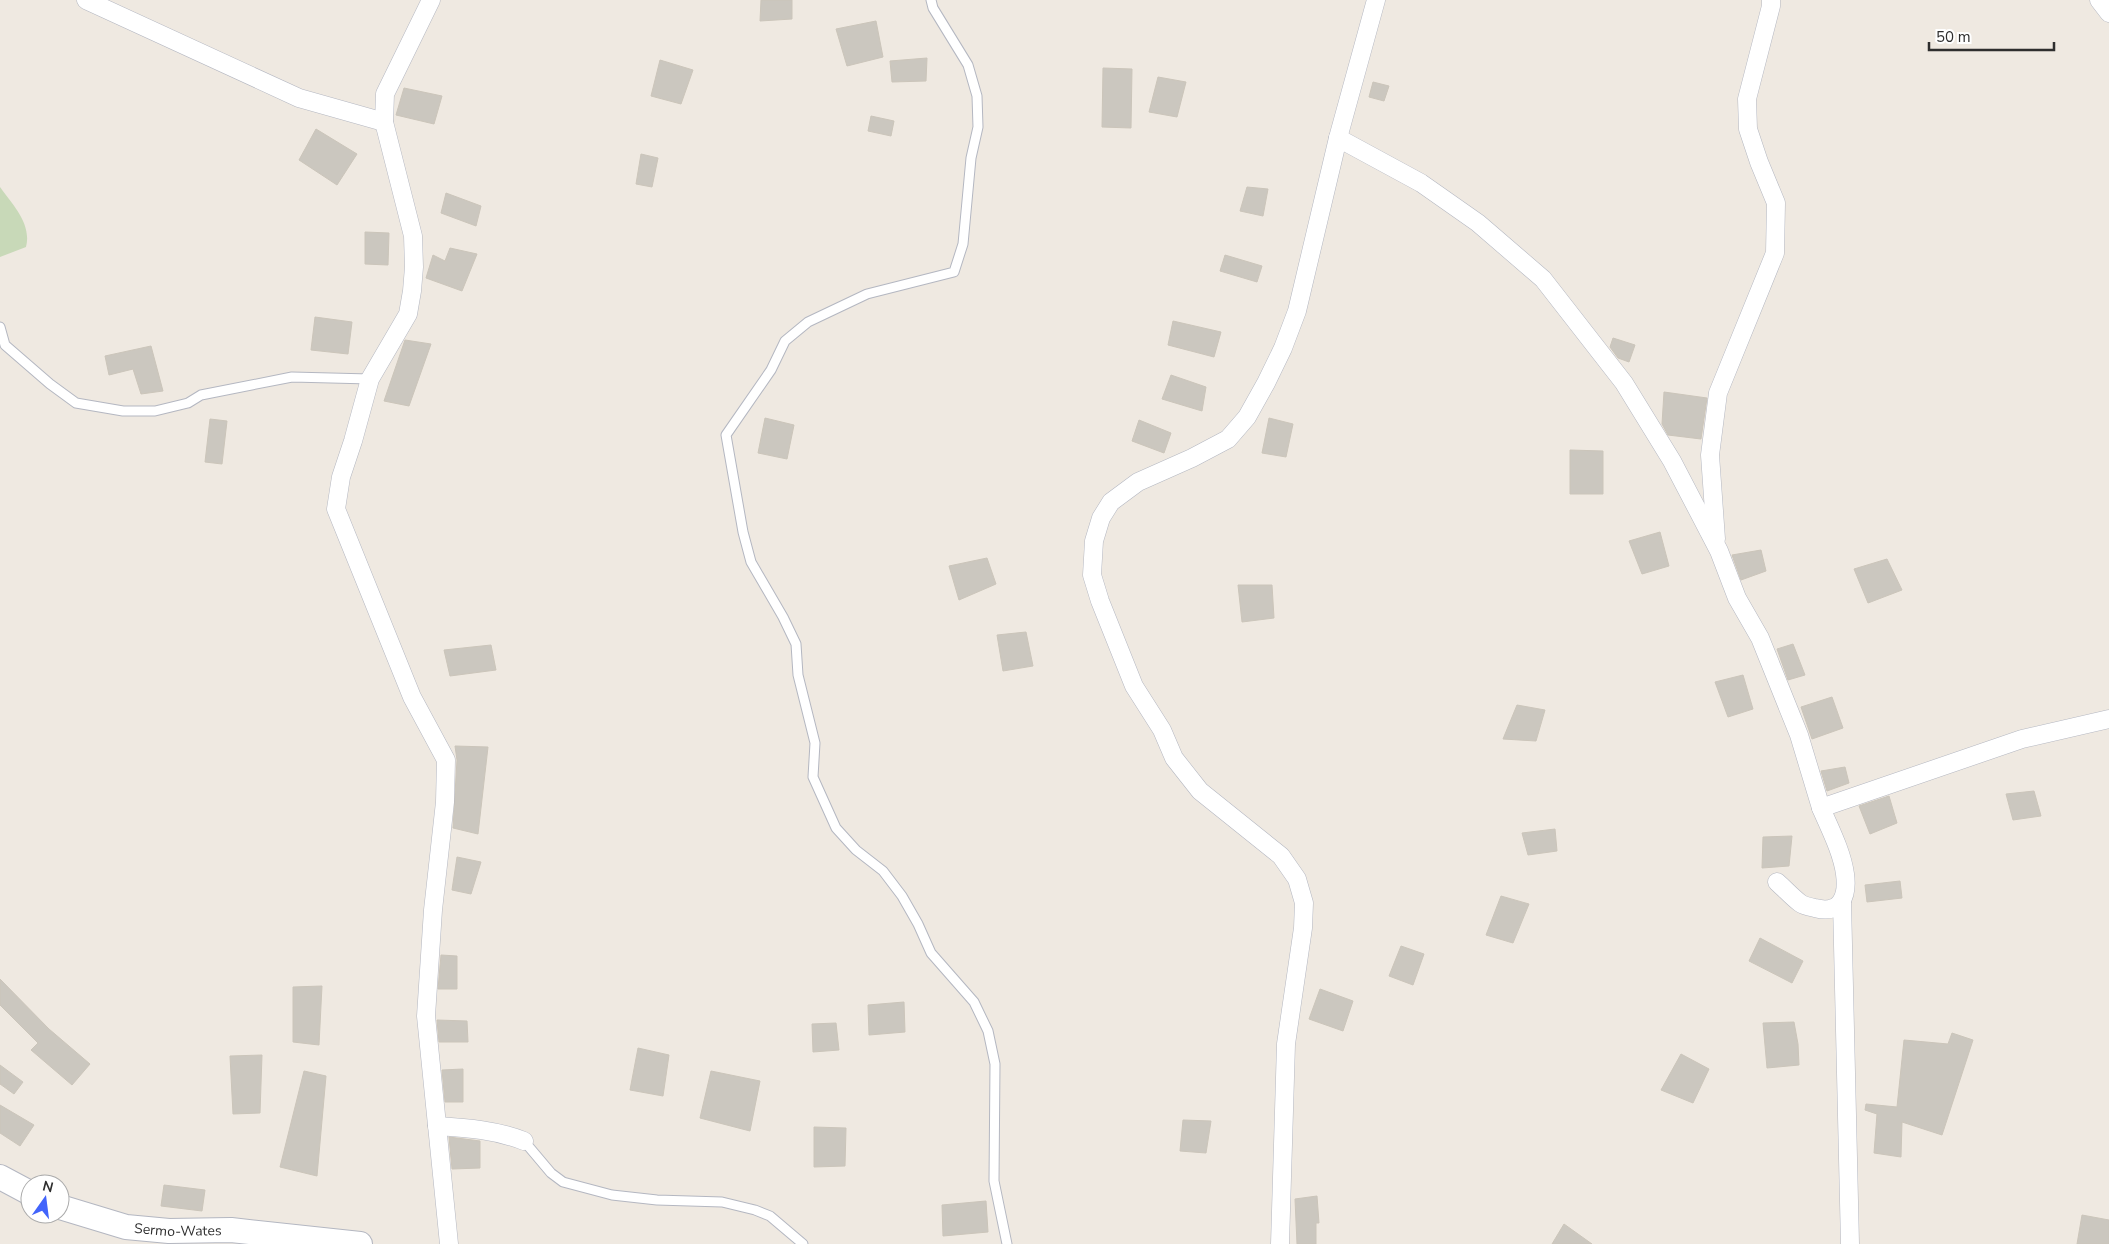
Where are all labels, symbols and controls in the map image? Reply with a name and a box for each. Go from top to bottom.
scale bar [1929,20,2054,52]
text: 50 m [1936,27,1971,47]
north arrow [20,1174,70,1224]
text: N [41,1176,55,1197]
street label: Sermo-Wates [133,1218,222,1241]

